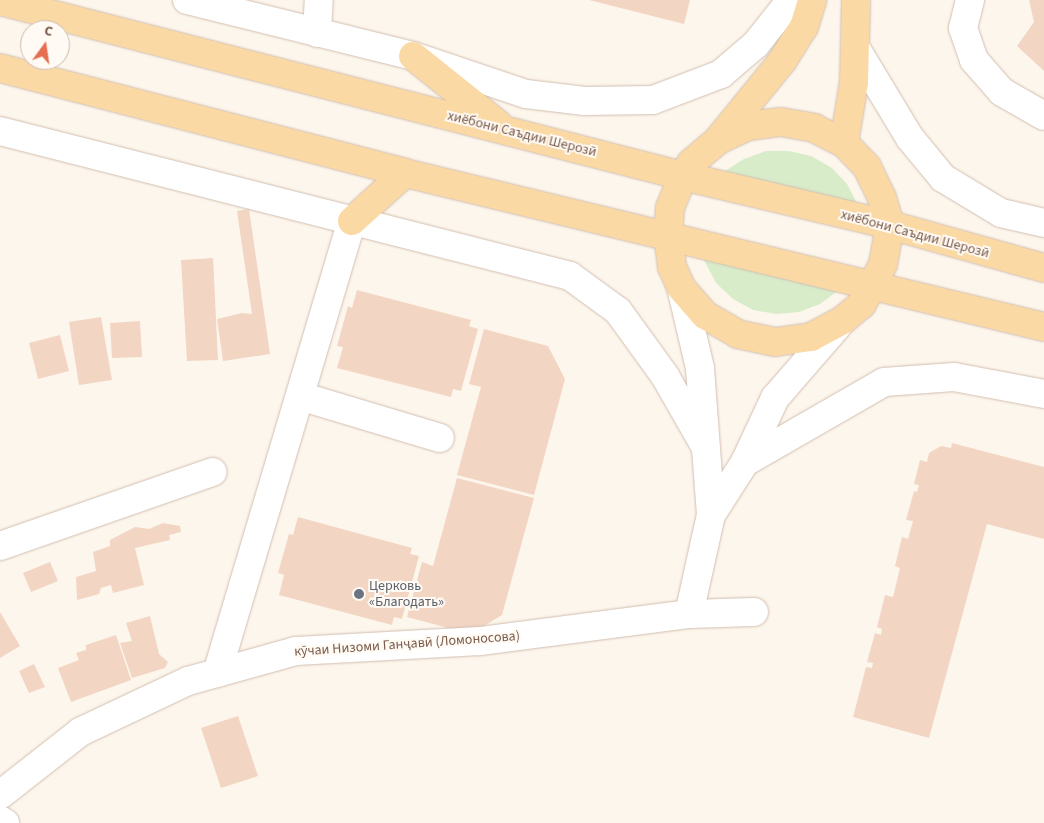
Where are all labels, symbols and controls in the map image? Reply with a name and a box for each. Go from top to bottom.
north arrow [20,20,70,70]
text: С [42,21,55,42]
street label: хиёбони Саъдии Шерозӣ [446,107,598,161]
street label: хиёбони Саъдии Шерозӣ [839,206,991,262]
place label: Церковь «Благодать» [369,578,444,610]
marker: Церковь «Благодать» [353,588,365,600]
street label: кӯчаи Низоми Ганҷавӣ (Ломоносова) [294,628,520,660]

